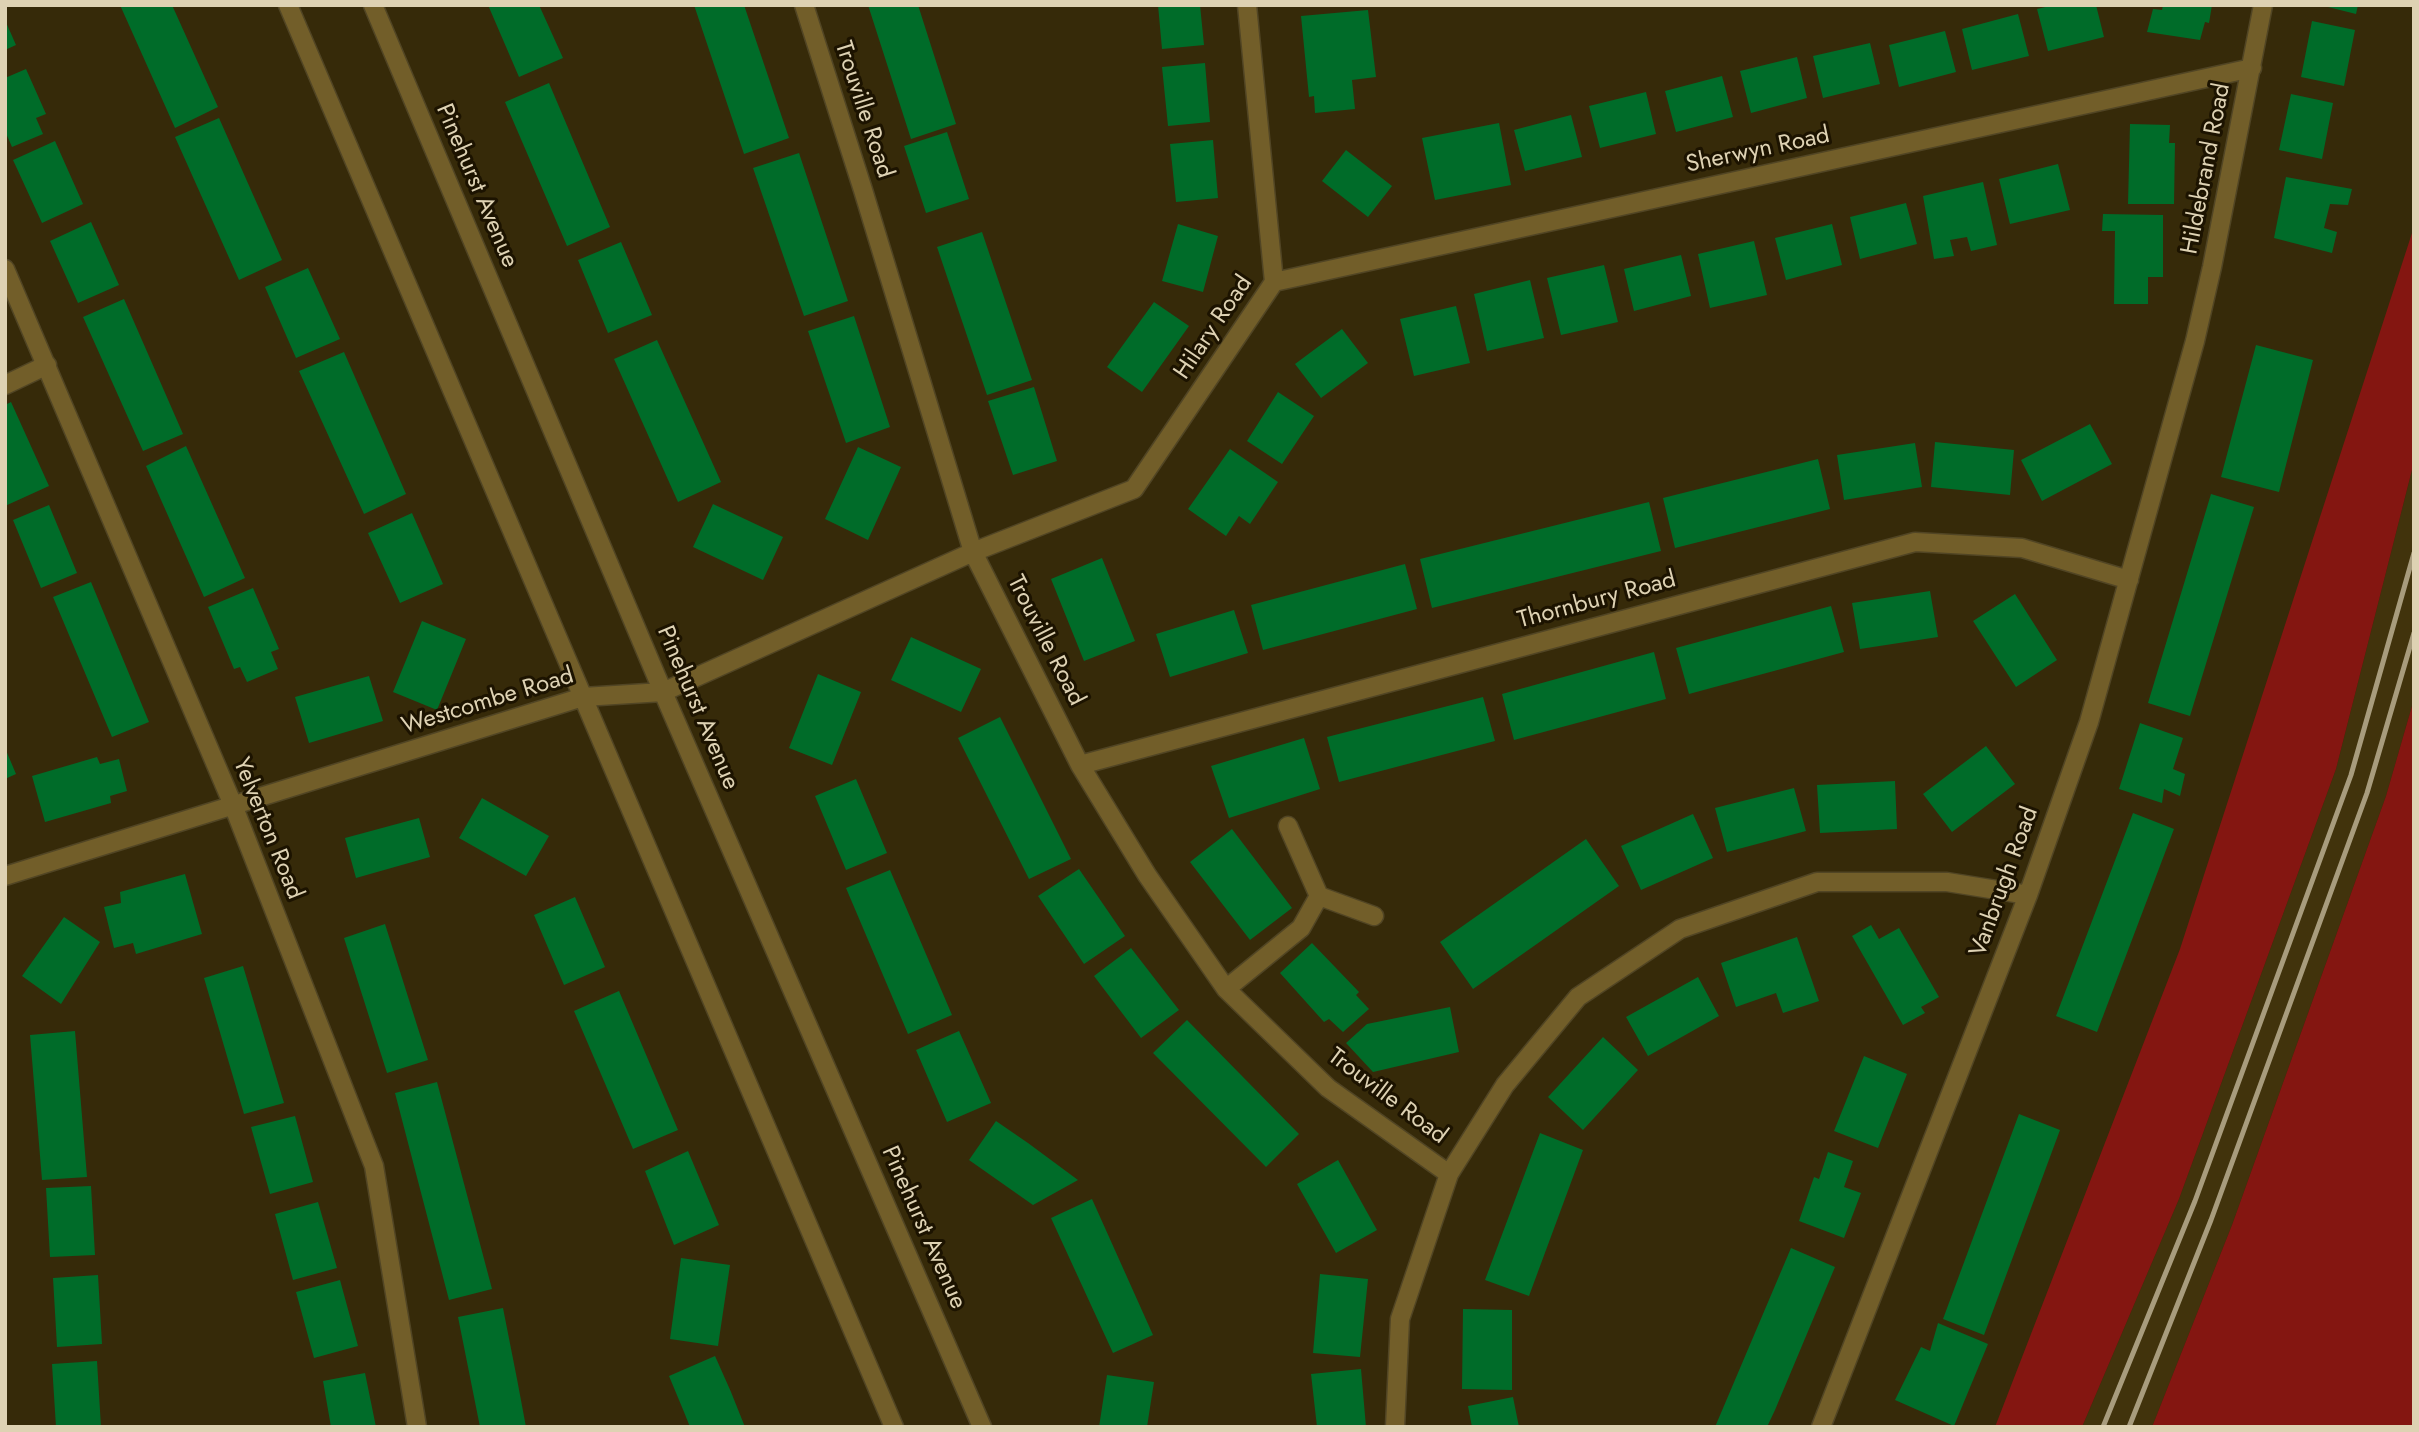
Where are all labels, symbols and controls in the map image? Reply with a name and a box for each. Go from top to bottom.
street label: Trouville Road [827,38,899,182]
street label: Hildebrand Road [2176,81,2238,257]
street label: Pinehurst Avenue [429,100,523,272]
street label: Sherwyn Road [1683,122,1833,180]
street label: Hilary Road [1169,271,1259,385]
street label: Thornbury Road [1515,566,1679,636]
street label: Trouville Road [1000,571,1090,711]
street label: Pinehurst Avenue [650,622,744,794]
street label: Westcombe Road [399,662,577,742]
street label: Yelverton Road [226,754,308,904]
street label: Vanbrugh Road [1965,803,2045,961]
street label: Trouville Road [1322,1043,1452,1151]
street label: Pinehurst Avenue [874,1142,972,1314]

